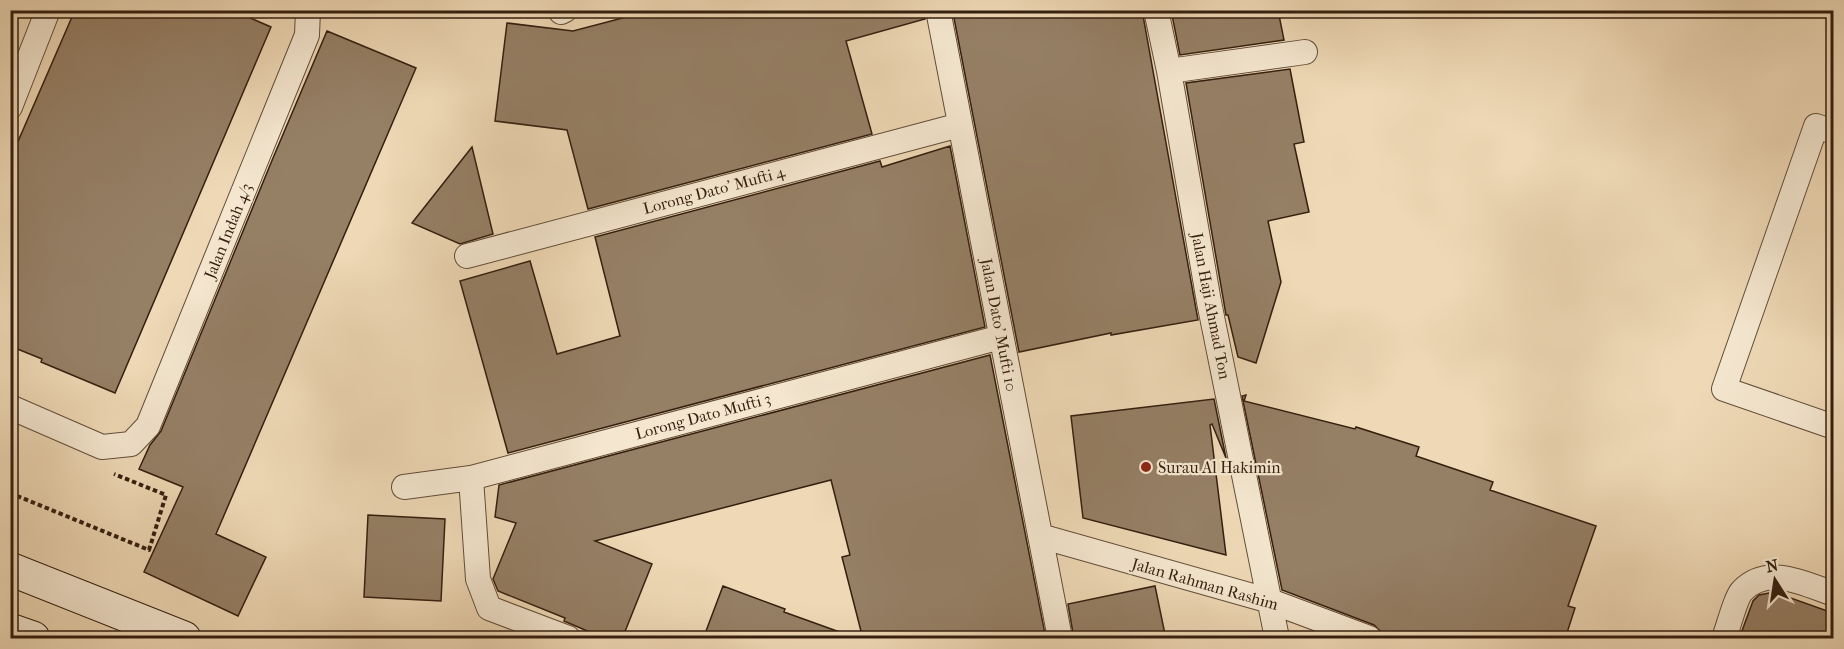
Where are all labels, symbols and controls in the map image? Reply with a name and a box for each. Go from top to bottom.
street label: Lorong Dato' Mufti 4 [641,162,788,218]
street label: Jalan Indah 4/3 [199,180,256,283]
street label: Jalan Haji Ahmad Ton [1187,229,1235,382]
street label: Jalan Dato' Mufti 10 [976,255,1021,393]
street label: Lorong Dato Mufti 3 [633,389,773,443]
place label: Surau Al Hakimin [1158,458,1281,477]
marker: Surau Al Hakimin [1139,460,1153,474]
north arrow [1745,550,1805,610]
street label: Jalan Rahman Rashim [1128,553,1281,614]
text: N [1764,555,1781,576]

